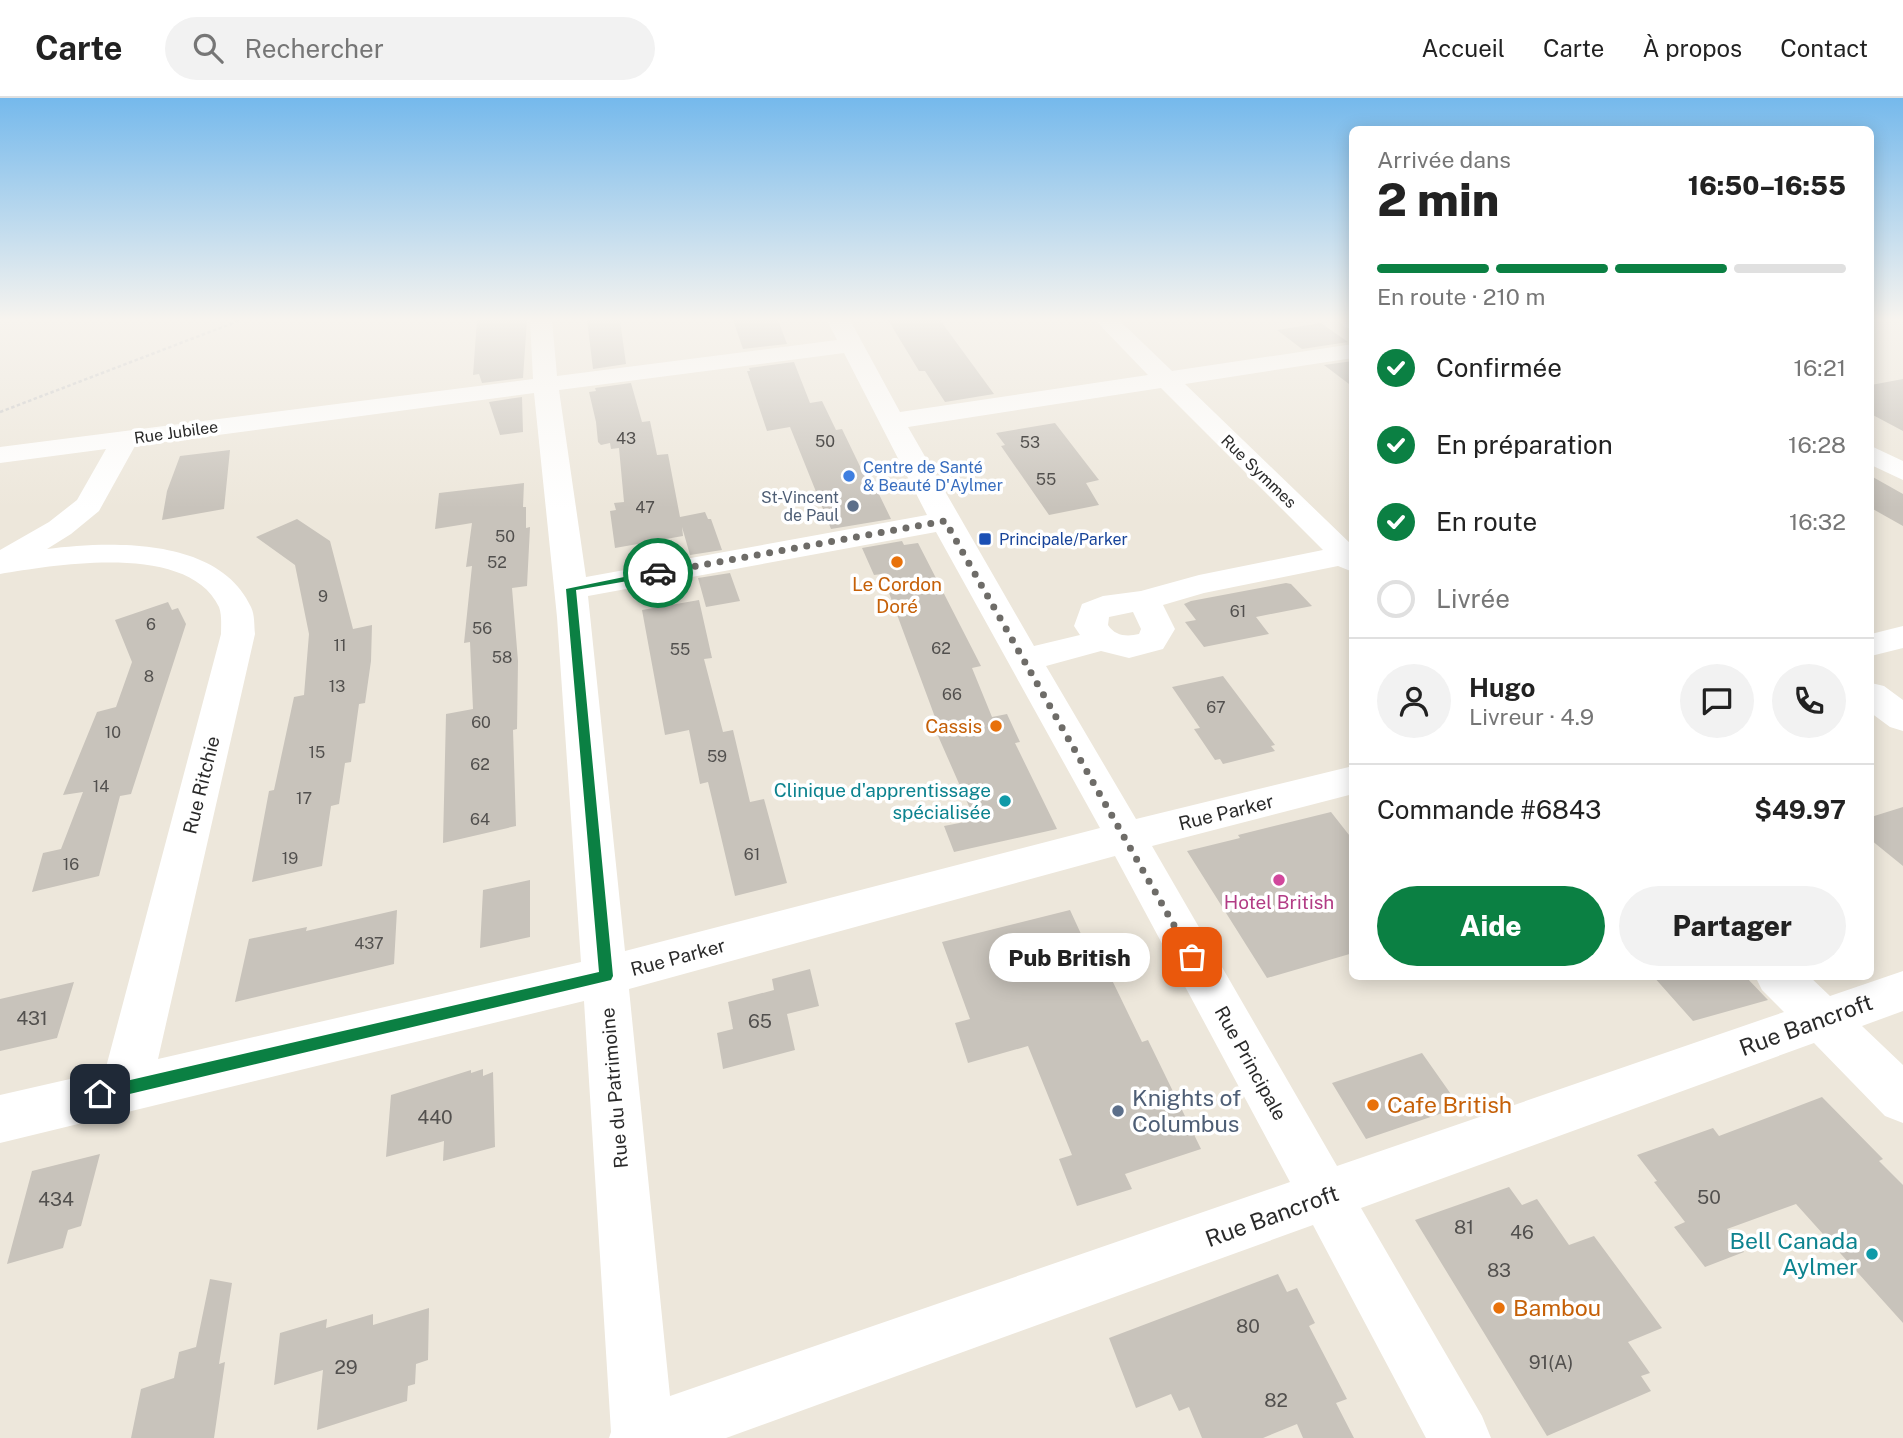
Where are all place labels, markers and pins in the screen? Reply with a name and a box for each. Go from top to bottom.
place label: Centre de Santé & Beauté D'Aylmer [863,458,1003,495]
marker: Centre de Santé & Beauté D'Aylmer [841,468,857,484]
place label: St-Vincent de Paul [761,488,839,525]
marker: St-Vincent de Paul [845,498,861,514]
place label: Principale/Parker [999,530,1128,549]
marker: Principale/Parker [977,531,993,547]
marker: Le Cordon Doré [889,554,905,570]
place label: Le Cordon Doré [852,573,942,617]
place label: Cassis [925,715,982,737]
marker: Cassis [988,718,1004,734]
place label: Clinique d'apprentissage spécialisée [774,779,991,823]
marker: Clinique d'apprentissage spécialisée [997,793,1013,809]
marker: Hotel British [1271,872,1287,888]
place label: Hotel British [1224,891,1334,913]
pin [1162,927,1222,987]
callout: Pub British [989,932,1150,982]
pin [70,1064,130,1124]
place label: Knights of Columbus [1132,1084,1241,1137]
place label: Cafe British [1387,1091,1512,1118]
marker: Cafe British [1365,1097,1381,1113]
marker: Knights of Columbus [1110,1103,1126,1119]
place label: Bell Canada Aylmer [1730,1227,1858,1280]
marker: Bell Canada Aylmer [1864,1246,1880,1262]
place label: Bambou [1513,1294,1601,1321]
marker: Bambou [1491,1300,1507,1316]

